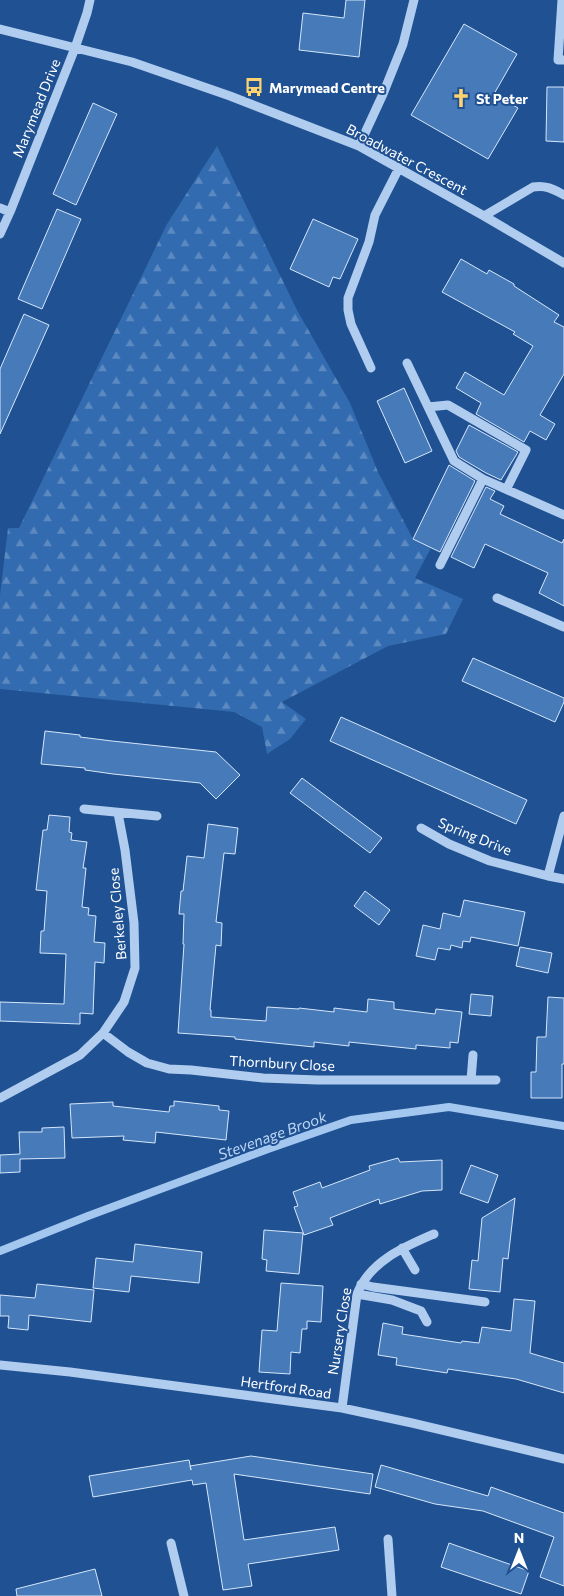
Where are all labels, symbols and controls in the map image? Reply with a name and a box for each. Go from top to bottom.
street label: Marymead Drive [8,56,64,160]
bus stop icon: Marymead Centre [243,76,265,98]
place label: Marymead Centre [269,79,385,96]
church icon: St Peter [450,87,472,109]
place label: St Peter [476,90,528,107]
street label: Broadwater Crescent [344,120,471,198]
street label: Spring Drive [436,814,514,858]
street label: Berkeley Close [105,867,129,961]
street label: Thornbury Close [229,1052,335,1074]
water label: Stevenage Brook [215,1107,330,1163]
street label: Nursery Close [324,1286,354,1376]
street label: Hertford Road [239,1372,333,1402]
north arrow [494,1526,544,1576]
text: N [514,1529,524,1546]

